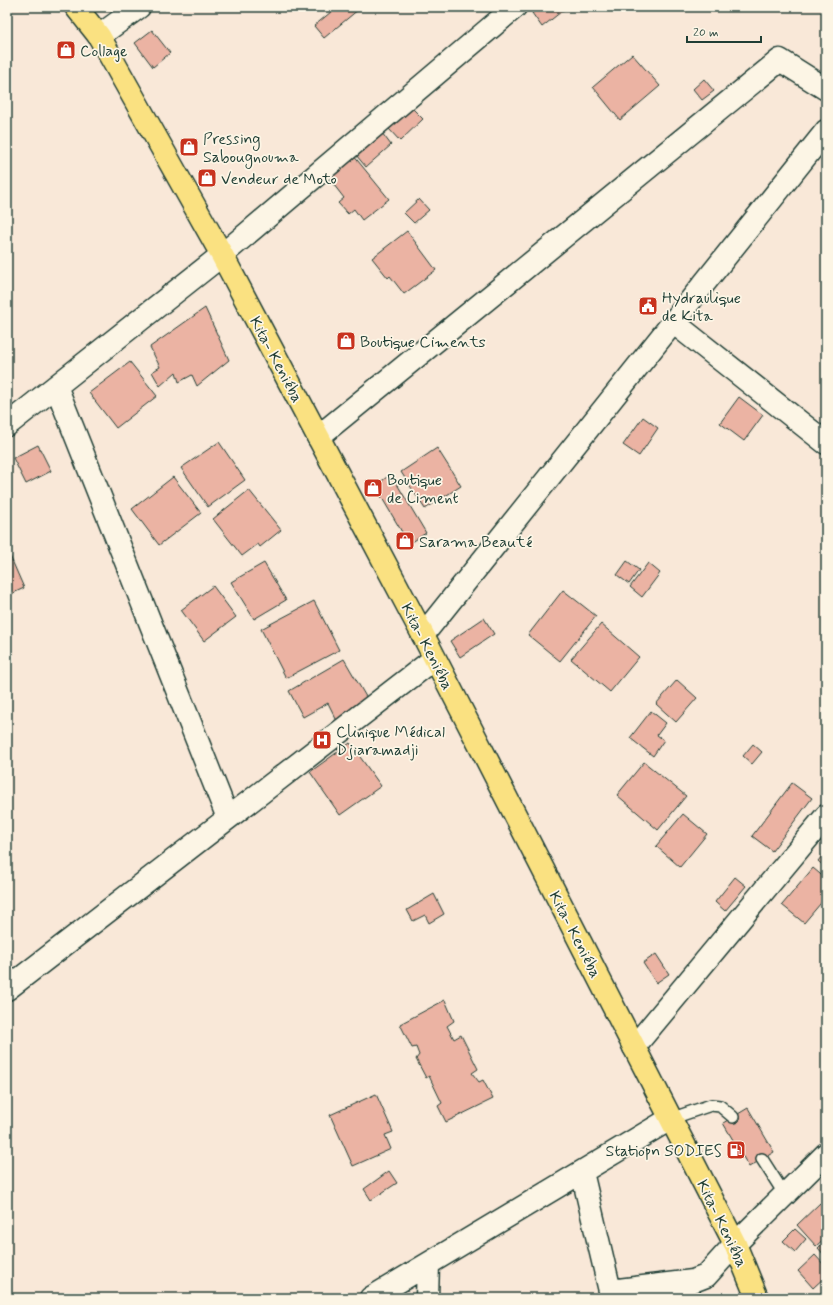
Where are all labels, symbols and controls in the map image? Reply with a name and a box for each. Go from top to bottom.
scale bar [687,18,761,44]
text: 20 m [693,25,719,41]
shop icon: Collage [55,39,77,61]
place label: Collage [80,41,128,62]
place label: Pressing Sabougnouma [203,129,299,169]
shop icon: Pressing Sabougnouma [178,136,200,158]
shop icon: Vendeur de Moto [196,167,218,189]
place label: Vendeur de Moto [221,169,337,190]
place label: Hydraulique de Kita [662,288,741,327]
public building icon: Hydraulique de Kita [637,295,659,317]
street label: Kita- Keniéba [244,313,307,407]
shop icon: Boutique Ciments [335,330,357,352]
place label: Boutique Ciments [360,332,486,353]
place label: Boutique de Ciment [387,470,459,509]
shop icon: Boutique de Ciment [362,477,384,499]
shop icon: Sarama Beauté [394,530,416,552]
place label: Sarama Beauté [419,532,532,553]
street label: Kita- Keniéba [396,600,458,694]
place label: Clinique Médical Djiaramadji [336,722,445,761]
hospital icon: Clinique Médical Djiaramadji [311,729,333,751]
street label: Kita- Keniéba [544,888,606,982]
fuel station icon: Statiopn SODIES [725,1139,747,1161]
place label: Statiopn SODIES [606,1141,722,1162]
street label: Kita- Keniéba [691,1176,752,1271]

